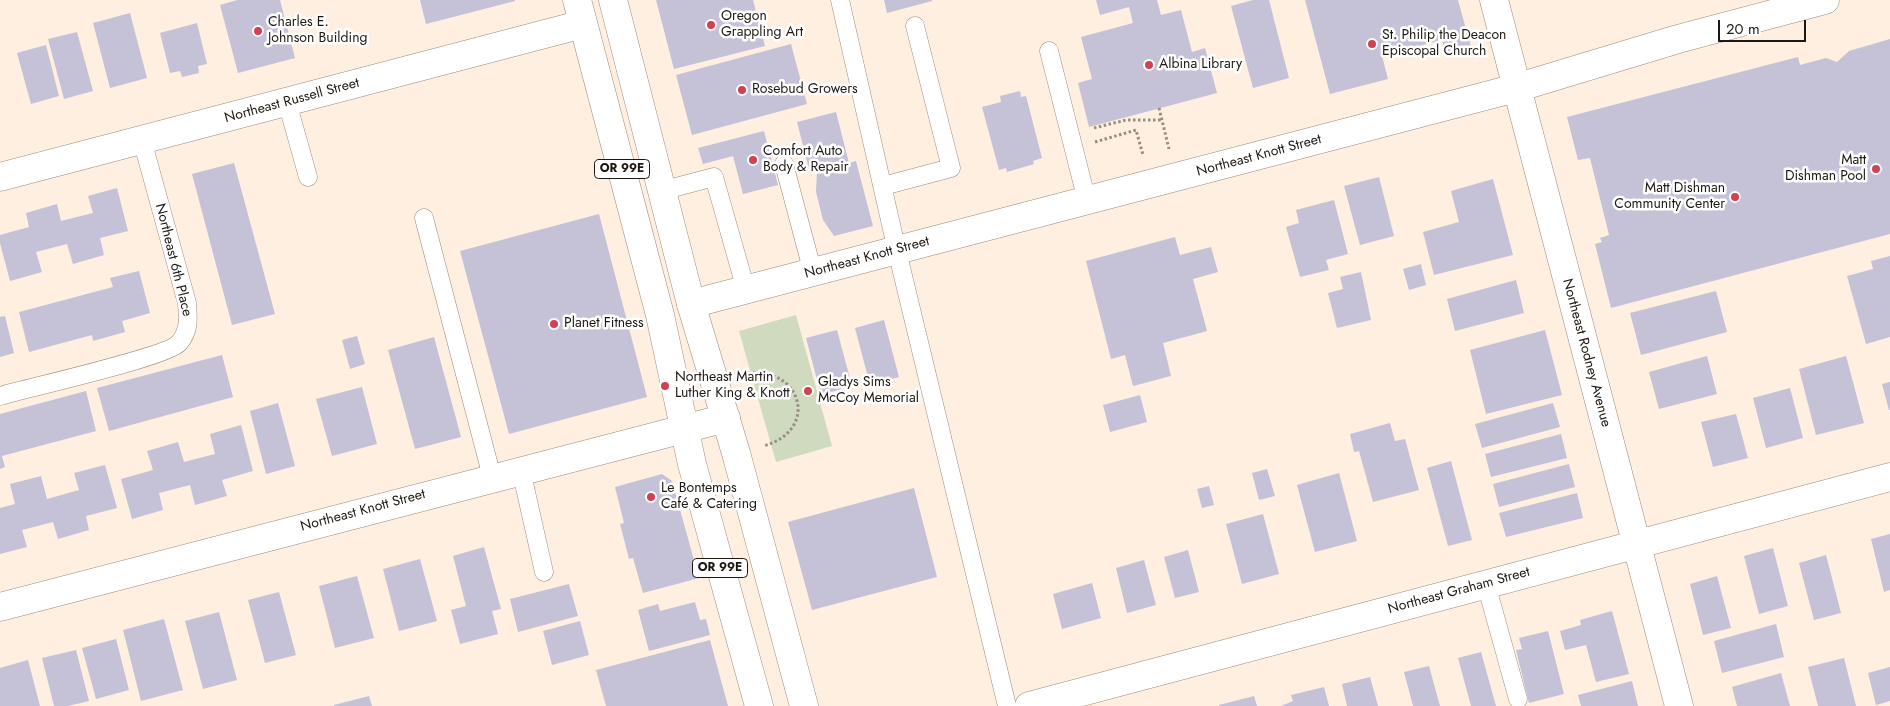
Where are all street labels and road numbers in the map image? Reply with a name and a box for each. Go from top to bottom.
street label: Northeast Russell Street [223,75,361,127]
street label: Northeast Knott Street [1195,131,1323,181]
road number: OR 99E [594,160,650,178]
street label: Northeast 6th Place [151,202,195,318]
street label: Northeast Knott Street [803,233,931,283]
street label: Northeast Rodney Avenue [1558,277,1614,429]
street label: Northeast Knott Street [299,486,427,536]
road number: OR 99E [692,558,748,578]
street label: Northeast Graham Street [1386,564,1532,618]

